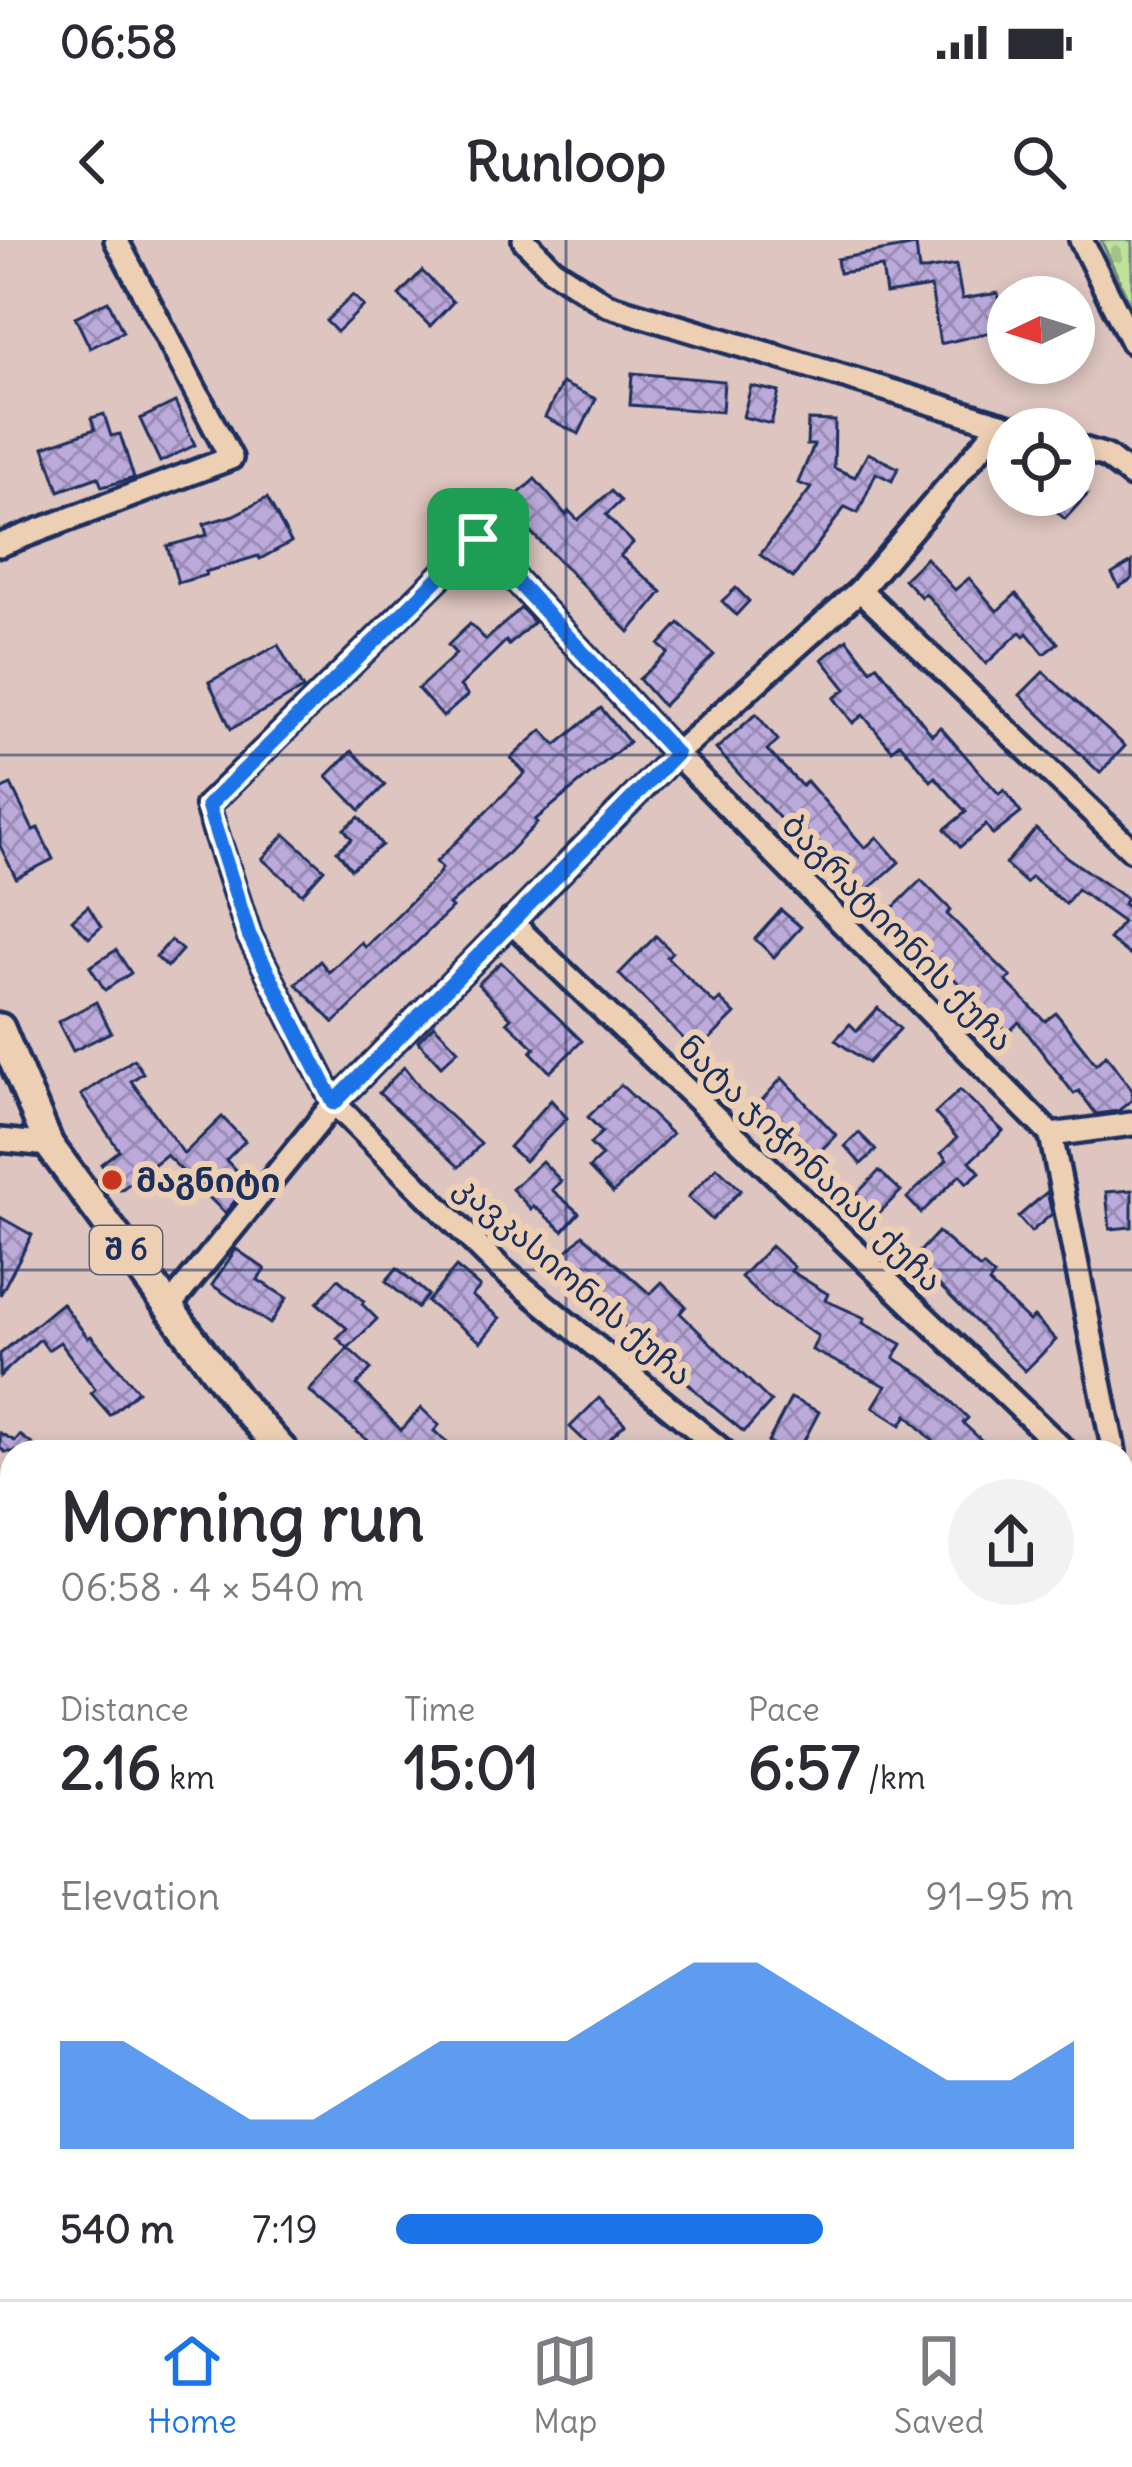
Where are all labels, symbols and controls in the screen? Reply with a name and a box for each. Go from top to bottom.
text: 06:58 [60,14,178,70]
text: Runloop [466,128,666,196]
icon: back [60,129,126,195]
icon: search [1006,129,1072,195]
north arrow [987,276,1095,384]
map controls [987,276,1095,516]
button: locate [987,408,1095,516]
pin [427,488,529,590]
icon: arrive [445,506,511,572]
street label: ბაგრატიონის ქუჩა [773,804,1023,1060]
street label: ნატა ჯიჭონაიას ქუჩა [670,1026,952,1300]
place label: მაგნიტი [136,1159,281,1201]
street label: კავკასიონის ქუჩა [447,1165,701,1395]
marker: მაგნიტი [99,1167,125,1193]
road number: შ 6 [90,1226,162,1274]
text: Morning run [60,1476,424,1559]
button: share [948,1479,1074,1605]
text: 06:58 · 4 × 540 m [60,1563,364,1612]
text: Distance [60,1688,189,1730]
text: Time [404,1688,475,1730]
text: Pace [748,1688,820,1730]
text: 2.16 [60,1730,161,1805]
text: 15:01 [404,1730,539,1805]
text: 6:57 [748,1730,860,1805]
text: km [161,1756,215,1798]
text: /km [860,1756,926,1798]
text: Elevation [60,1872,220,1921]
text: 91–95 m [926,1872,1074,1921]
text: 540 m [60,2205,174,2254]
text: 7:19 [252,2205,318,2254]
tab: Home [148,2328,237,2442]
tab: Map [532,2328,598,2442]
tab: Saved [894,2328,984,2442]

